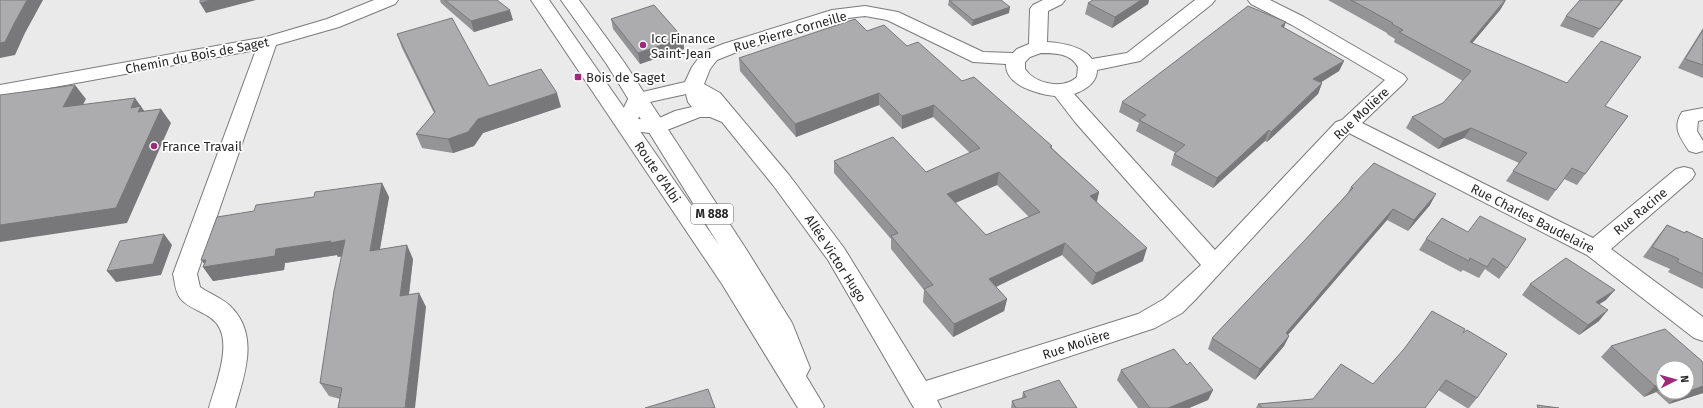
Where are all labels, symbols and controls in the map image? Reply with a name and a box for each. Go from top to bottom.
street label: Rue Pierre Corneille [732,8,848,55]
place label: Icc Finance Saint-Jean [651,31,715,61]
street label: Chemin du Bois de Saget [124,34,270,77]
marker: Icc Finance Saint-Jean [638,40,648,50]
place label: Bois de Saget [586,70,666,85]
marker: Bois de Saget [573,72,583,82]
street label: Rue Molière [1331,84,1392,143]
place label: France Travail [162,139,242,154]
street label: Route d'Albi [632,139,684,206]
marker: France Travail [149,141,159,151]
street label: Rue Charles Baudelaire [1468,181,1597,256]
street label: Rue Racine [1610,185,1670,238]
road number: M 888 [691,204,733,224]
street label: Allée Victor Hugo [802,212,869,305]
street label: Rue Molière [1041,327,1112,362]
north arrow [1655,360,1695,400]
text: N [1678,375,1691,383]

